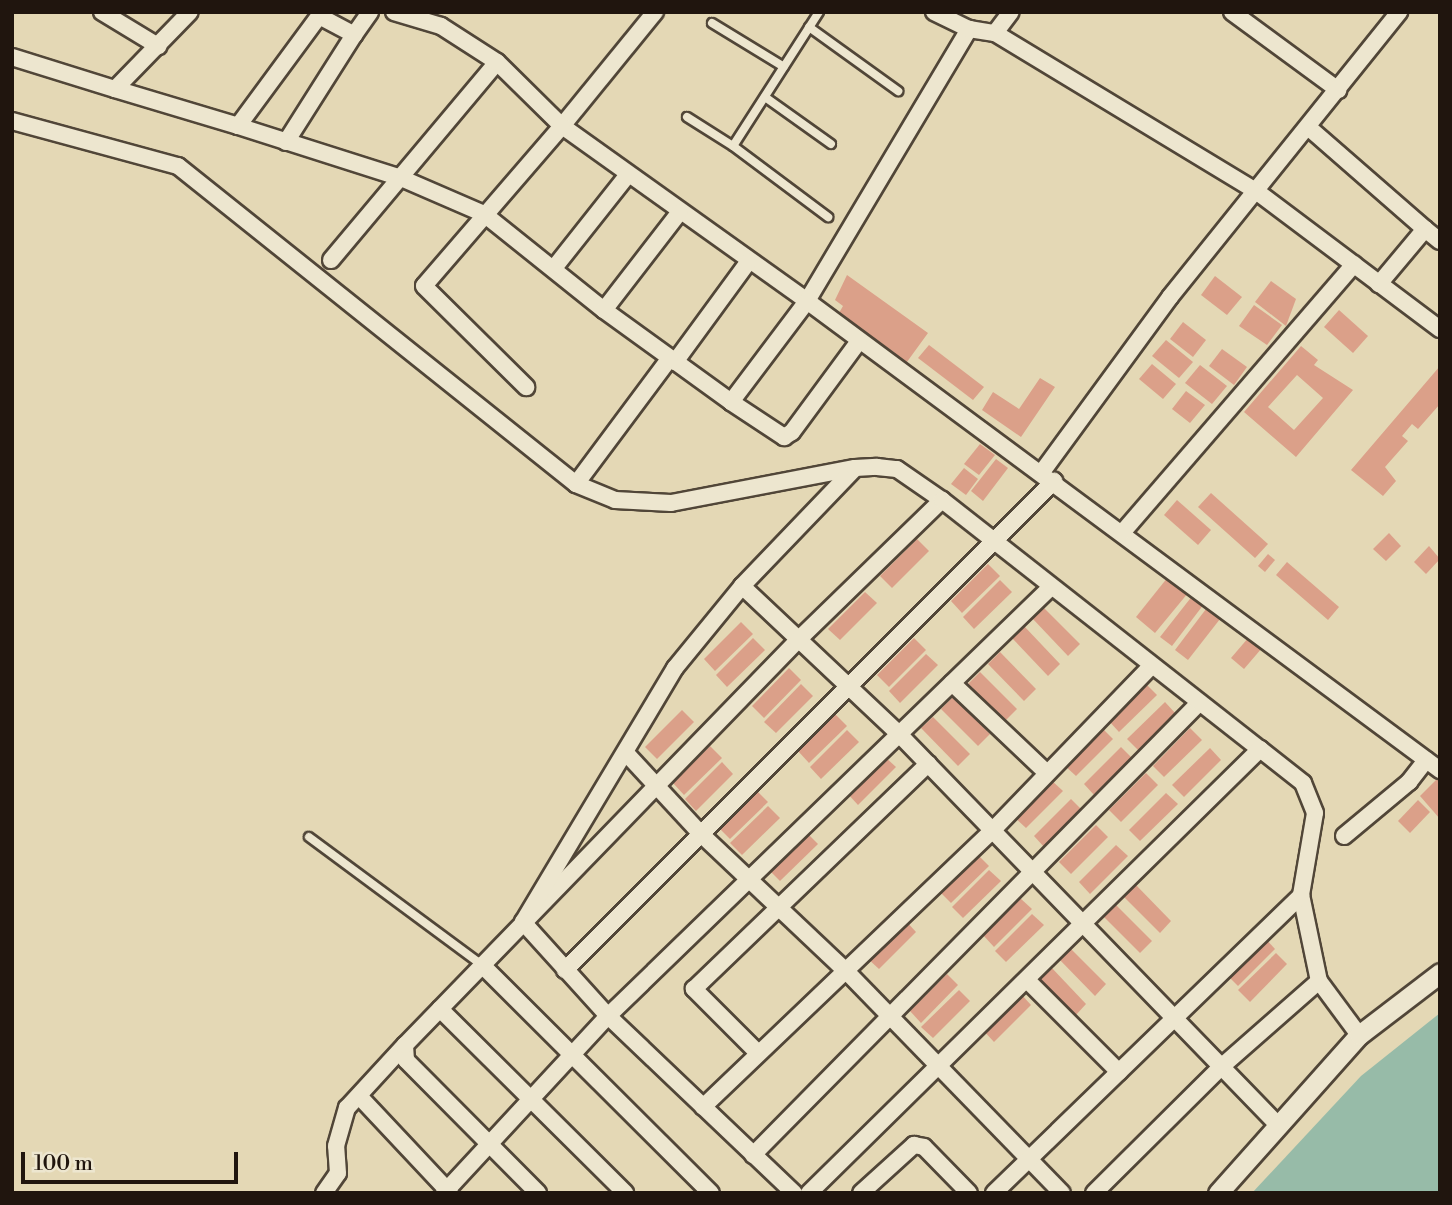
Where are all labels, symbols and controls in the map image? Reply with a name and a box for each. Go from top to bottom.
scale bar [24,1138,242,1182]
text: 100 m [34,1151,93,1177]

